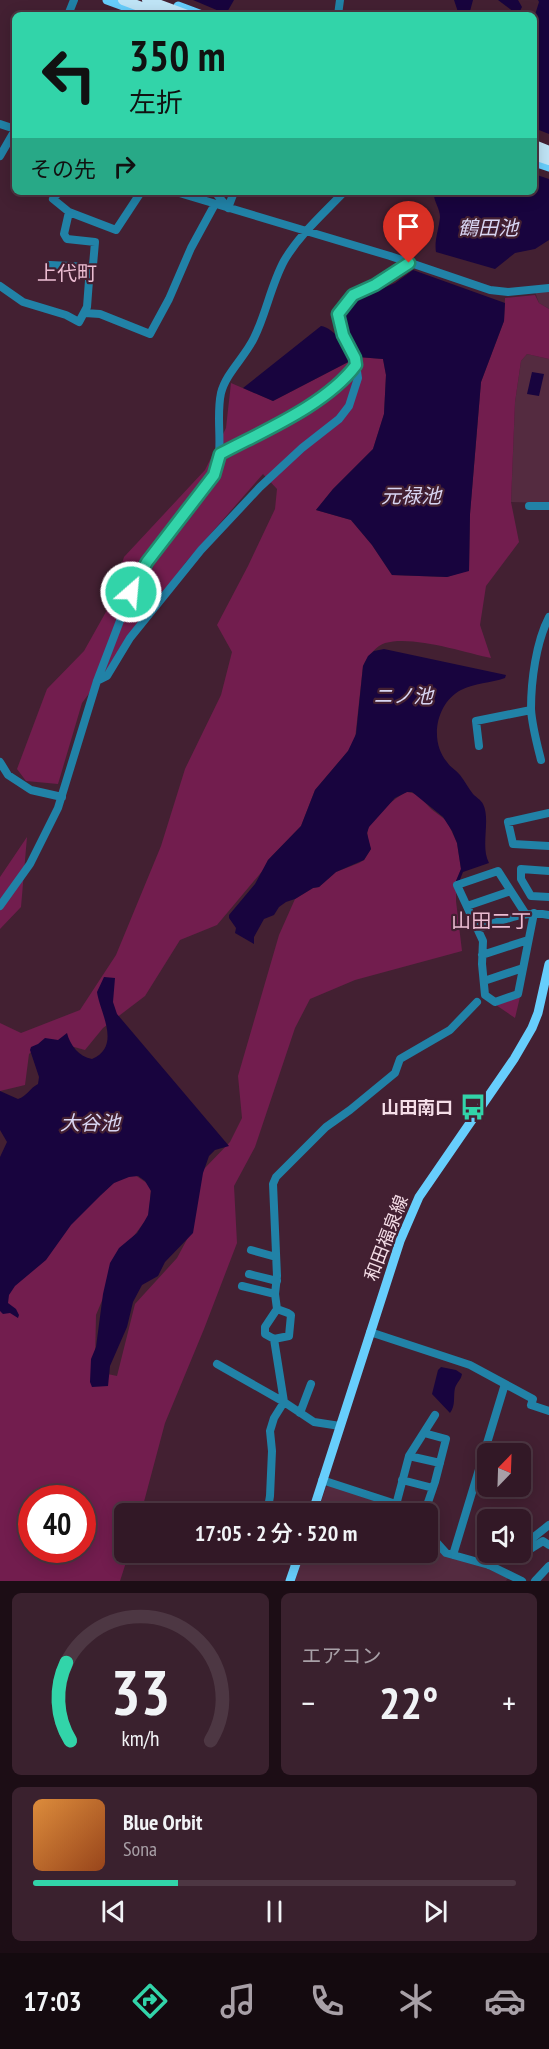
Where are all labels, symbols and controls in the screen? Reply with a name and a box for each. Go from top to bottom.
text: 350 m [129,28,226,83]
icon: left [30,36,108,114]
text: 左折 [129,85,183,119]
icon: right [108,150,141,183]
text: その先 [30,155,96,183]
pin [383,201,434,263]
icon: arrive [392,210,425,243]
water label: 鶴田池 [458,215,520,241]
district label: 上代町 [37,260,97,286]
water label: 元禄池 [381,483,443,509]
position arrow [99,560,163,624]
water label: ニノ池 [373,683,435,709]
district label: 山田二丁 [451,908,531,934]
bus stop icon: 山田南口 [458,1092,488,1122]
place label: 山田南口 [381,1096,453,1119]
water label: 大谷池 [60,1110,122,1136]
street label: 和田福泉線 [359,1192,413,1284]
north arrow [477,1443,531,1497]
map controls [477,1443,531,1563]
speed limit sign: 40 [18,1485,96,1563]
button: sound [477,1509,531,1563]
text: 17:05 · 2 分 · 520 m [195,1519,357,1547]
text: エアコン [302,1643,382,1669]
text: 33 [110,1651,170,1732]
text: 22° [379,1673,438,1731]
text: − [302,1681,315,1724]
text: + [502,1681,516,1724]
text: km/h [121,1724,159,1752]
text: Blue Orbit [123,1808,202,1836]
text: Sona [123,1836,157,1862]
icon: previous [97,1895,130,1928]
icon: pause [258,1895,291,1928]
icon: next [419,1895,452,1928]
icon: directions [129,1980,171,2022]
icon: music [217,1980,259,2022]
icon: phone [306,1980,348,2022]
icon: climate [395,1980,437,2022]
icon: car [484,1980,526,2022]
text: 17:03 [23,1984,82,2018]

